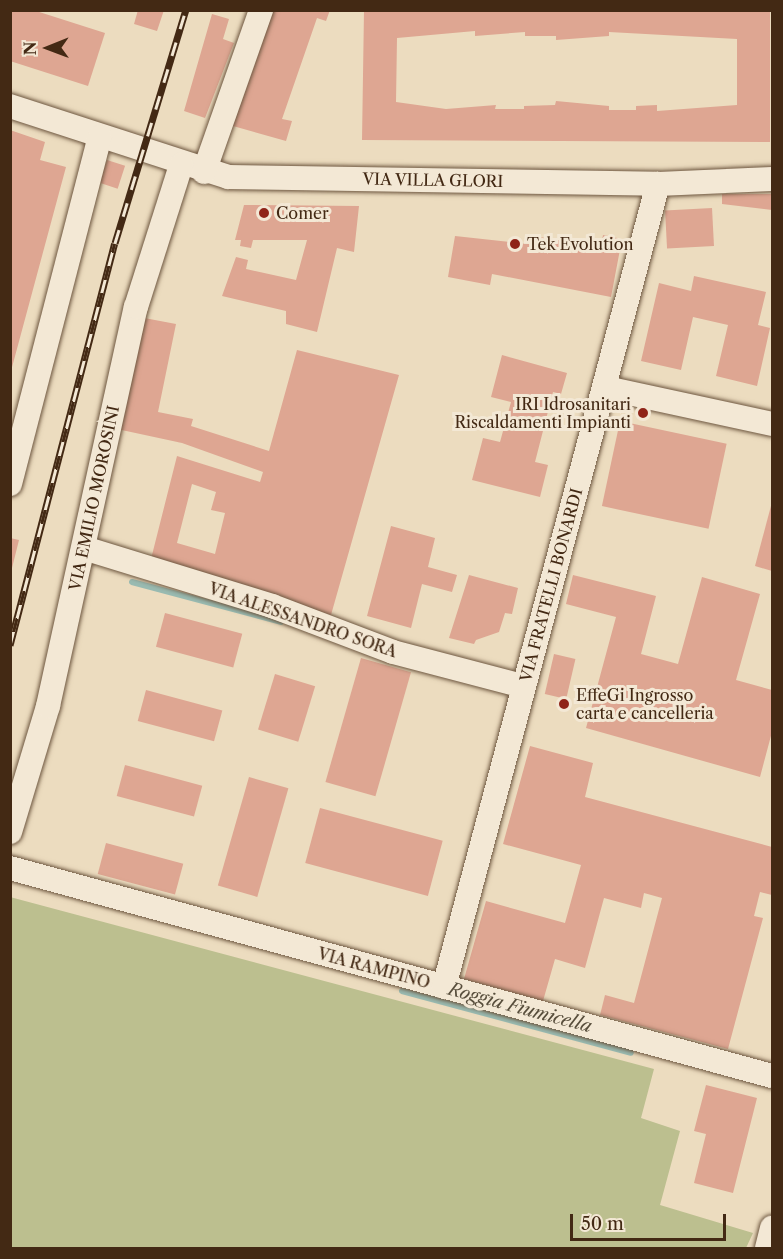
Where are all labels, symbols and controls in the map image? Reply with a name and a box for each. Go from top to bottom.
north arrow [18,18,78,78]
text: N [20,41,40,55]
street label: VIA VILLA GLORI [362,169,504,191]
place label: Comer [276,203,329,223]
marker: Comer [257,206,271,220]
place label: Tek Evolution [527,234,634,254]
marker: Tek Evolution [508,237,522,251]
place label: IRI Idrosanitari Riscaldamenti Impianti [454,394,631,432]
street label: VIA EMILIO MOROSINI [65,403,123,593]
marker: IRI Idrosanitari Riscaldamenti Impianti [636,406,650,420]
street label: VIA FRATELLI BONARDI [516,486,586,684]
street label: VIA ALESSANDRO SORA [206,579,400,661]
place label: EffeGi Ingrosso carta e cancelleria [576,685,714,723]
marker: EffeGi Ingrosso carta e cancelleria [557,697,571,711]
street label: VIA RAMPINO [315,944,433,992]
water label: Roggia Fiumicella [446,978,594,1038]
scale bar [573,1202,729,1240]
text: 50 m [581,1213,624,1235]

